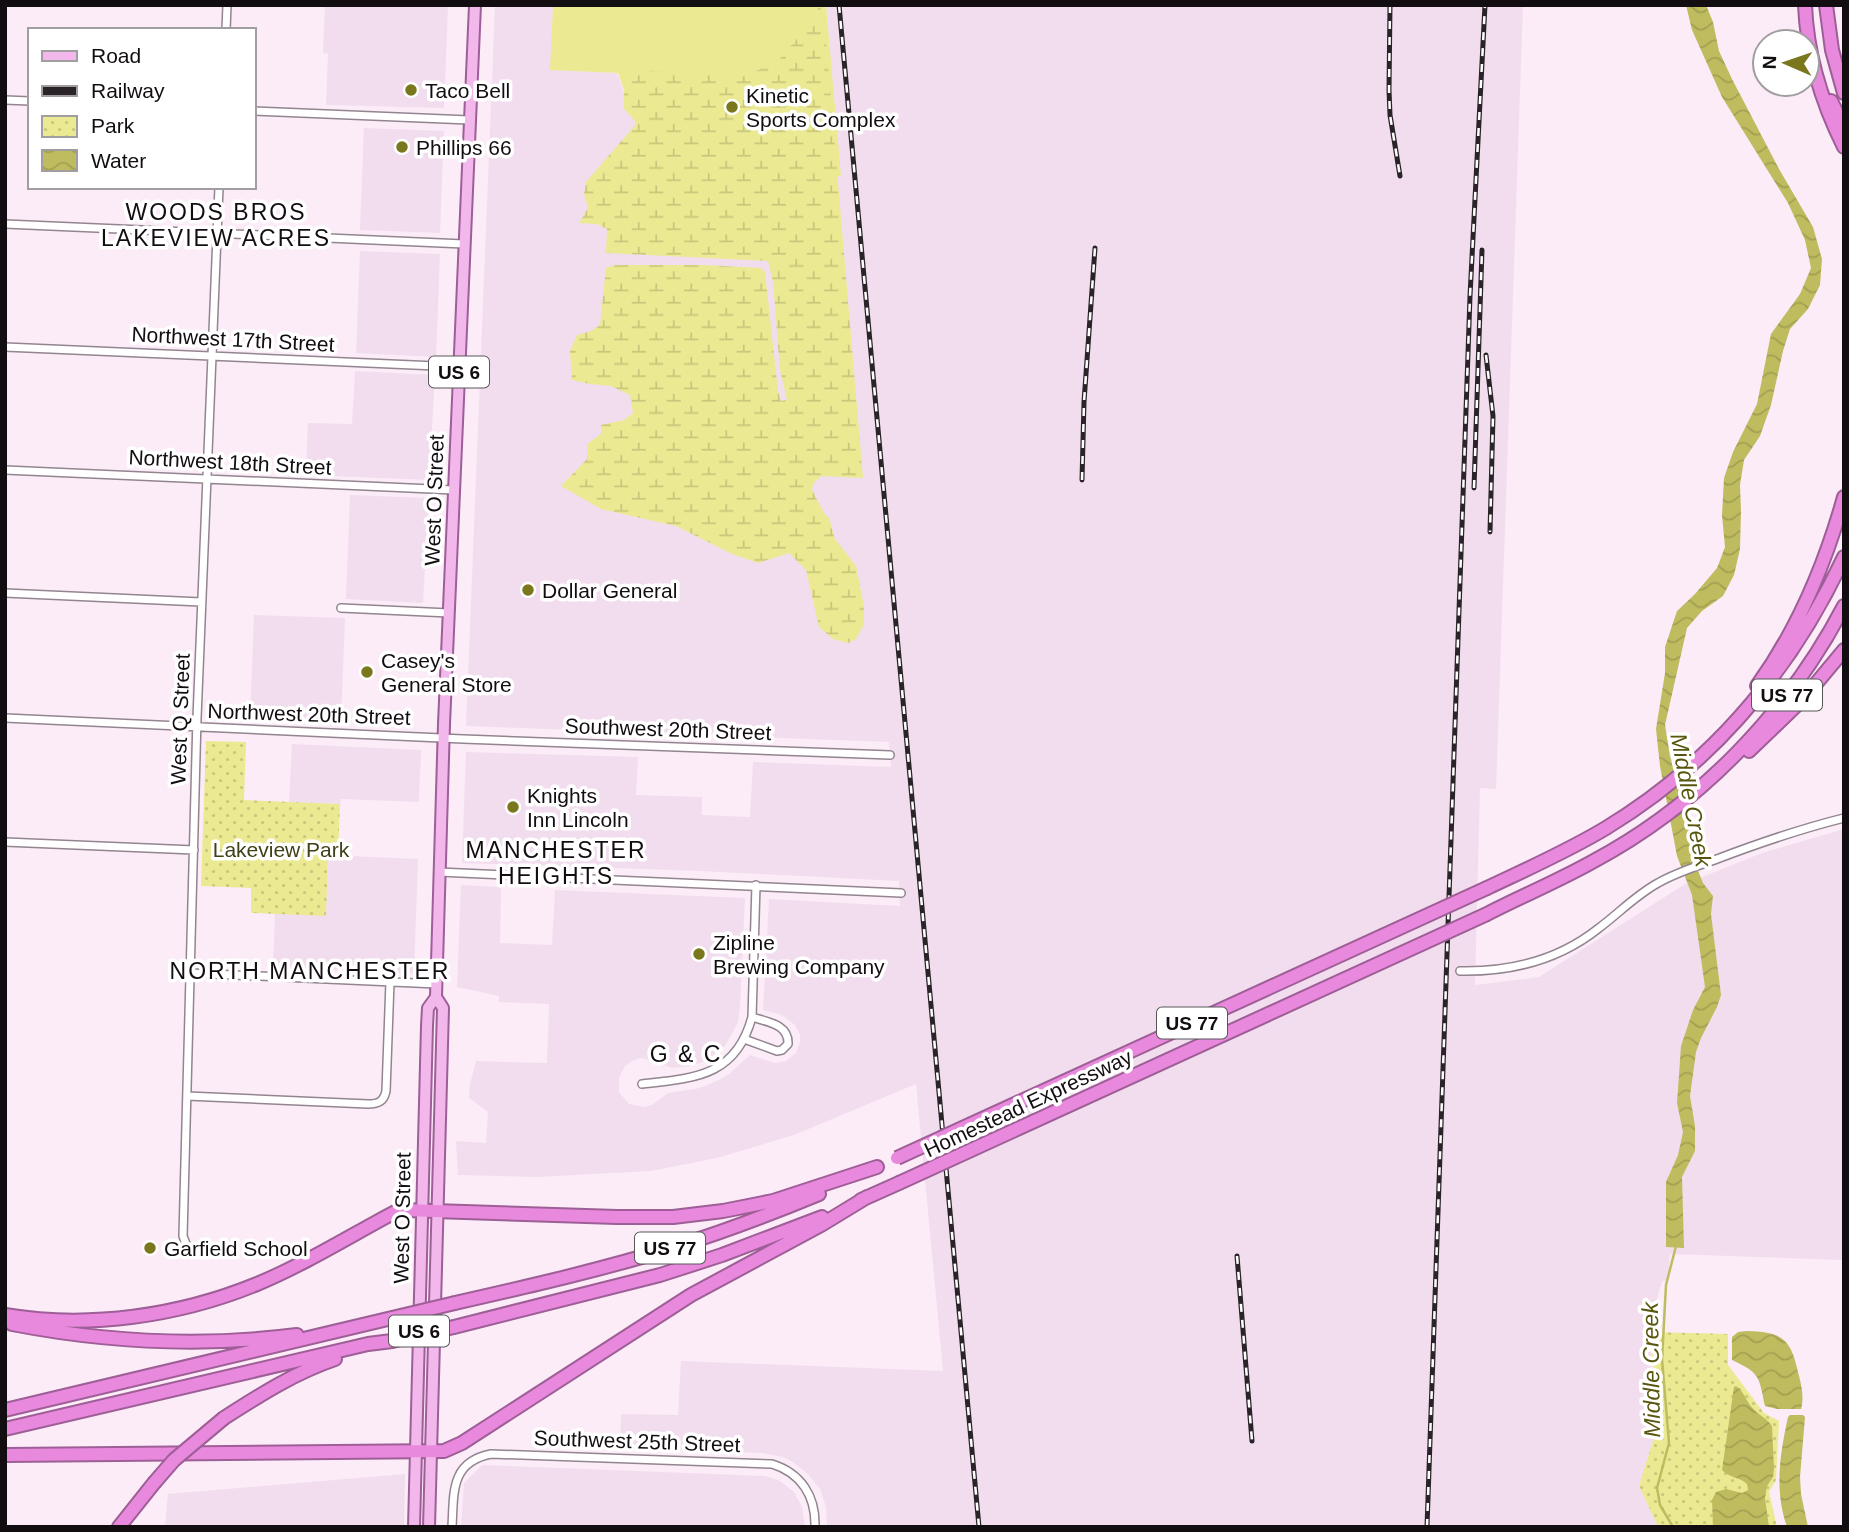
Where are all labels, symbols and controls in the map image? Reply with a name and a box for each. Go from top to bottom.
legend [28,28,256,189]
north arrow [1751,28,1821,98]
text: Road [91,44,141,67]
text: N [1759,55,1780,70]
text: Railway [91,79,165,102]
place label: Taco Bell [425,79,510,102]
marker: Taco Bell [403,82,419,98]
place label: Kinetic Sports Complex [746,84,896,131]
marker: Kinetic Sports Complex [724,99,740,115]
text: Park [91,114,135,137]
place label: Phillips 66 [416,136,512,159]
marker: Phillips 66 [394,139,410,155]
text: Water [91,149,146,172]
district label: WOODS BROS LAKEVIEW ACRES [101,199,331,251]
street label: Northwest 17th Street [131,322,335,356]
road number: US 6 [429,356,489,388]
street label: West O Street [420,434,448,566]
street label: Northwest 18th Street [128,445,332,479]
place label: Dollar General [542,579,677,602]
marker: Dollar General [520,582,536,598]
place label: Casey's General Store [381,649,512,696]
street label: West Q Street [166,653,194,785]
marker: Casey's General Store [359,664,375,680]
road number: US 77 [1752,680,1822,710]
street label: Northwest 20th Street [207,699,411,729]
street label: Southwest 20th Street [564,714,772,744]
water label: Middle Creek [1665,731,1717,870]
place label: Knights Inn Lincoln [527,784,629,831]
marker: Knights Inn Lincoln [505,799,521,815]
district label: MANCHESTER HEIGHTS [465,837,647,889]
park label: Lakeview Park [213,838,350,861]
place label: Zipline Brewing Company [713,931,885,978]
marker: Zipline Brewing Company [691,946,707,962]
district label: NORTH MANCHESTER [170,958,450,984]
road number: US 77 [1157,1007,1227,1038]
district label: G & C [650,1041,722,1067]
street label: Homestead Expressway [921,1045,1136,1161]
street label: West O Street [389,1152,415,1284]
road number: US 77 [635,1232,705,1264]
place label: Garfield School [164,1237,308,1260]
marker: Garfield School [142,1240,158,1256]
water label: Middle Creek [1637,1301,1665,1438]
road number: US 6 [389,1316,449,1346]
street label: Southwest 25th Street [533,1426,741,1456]

